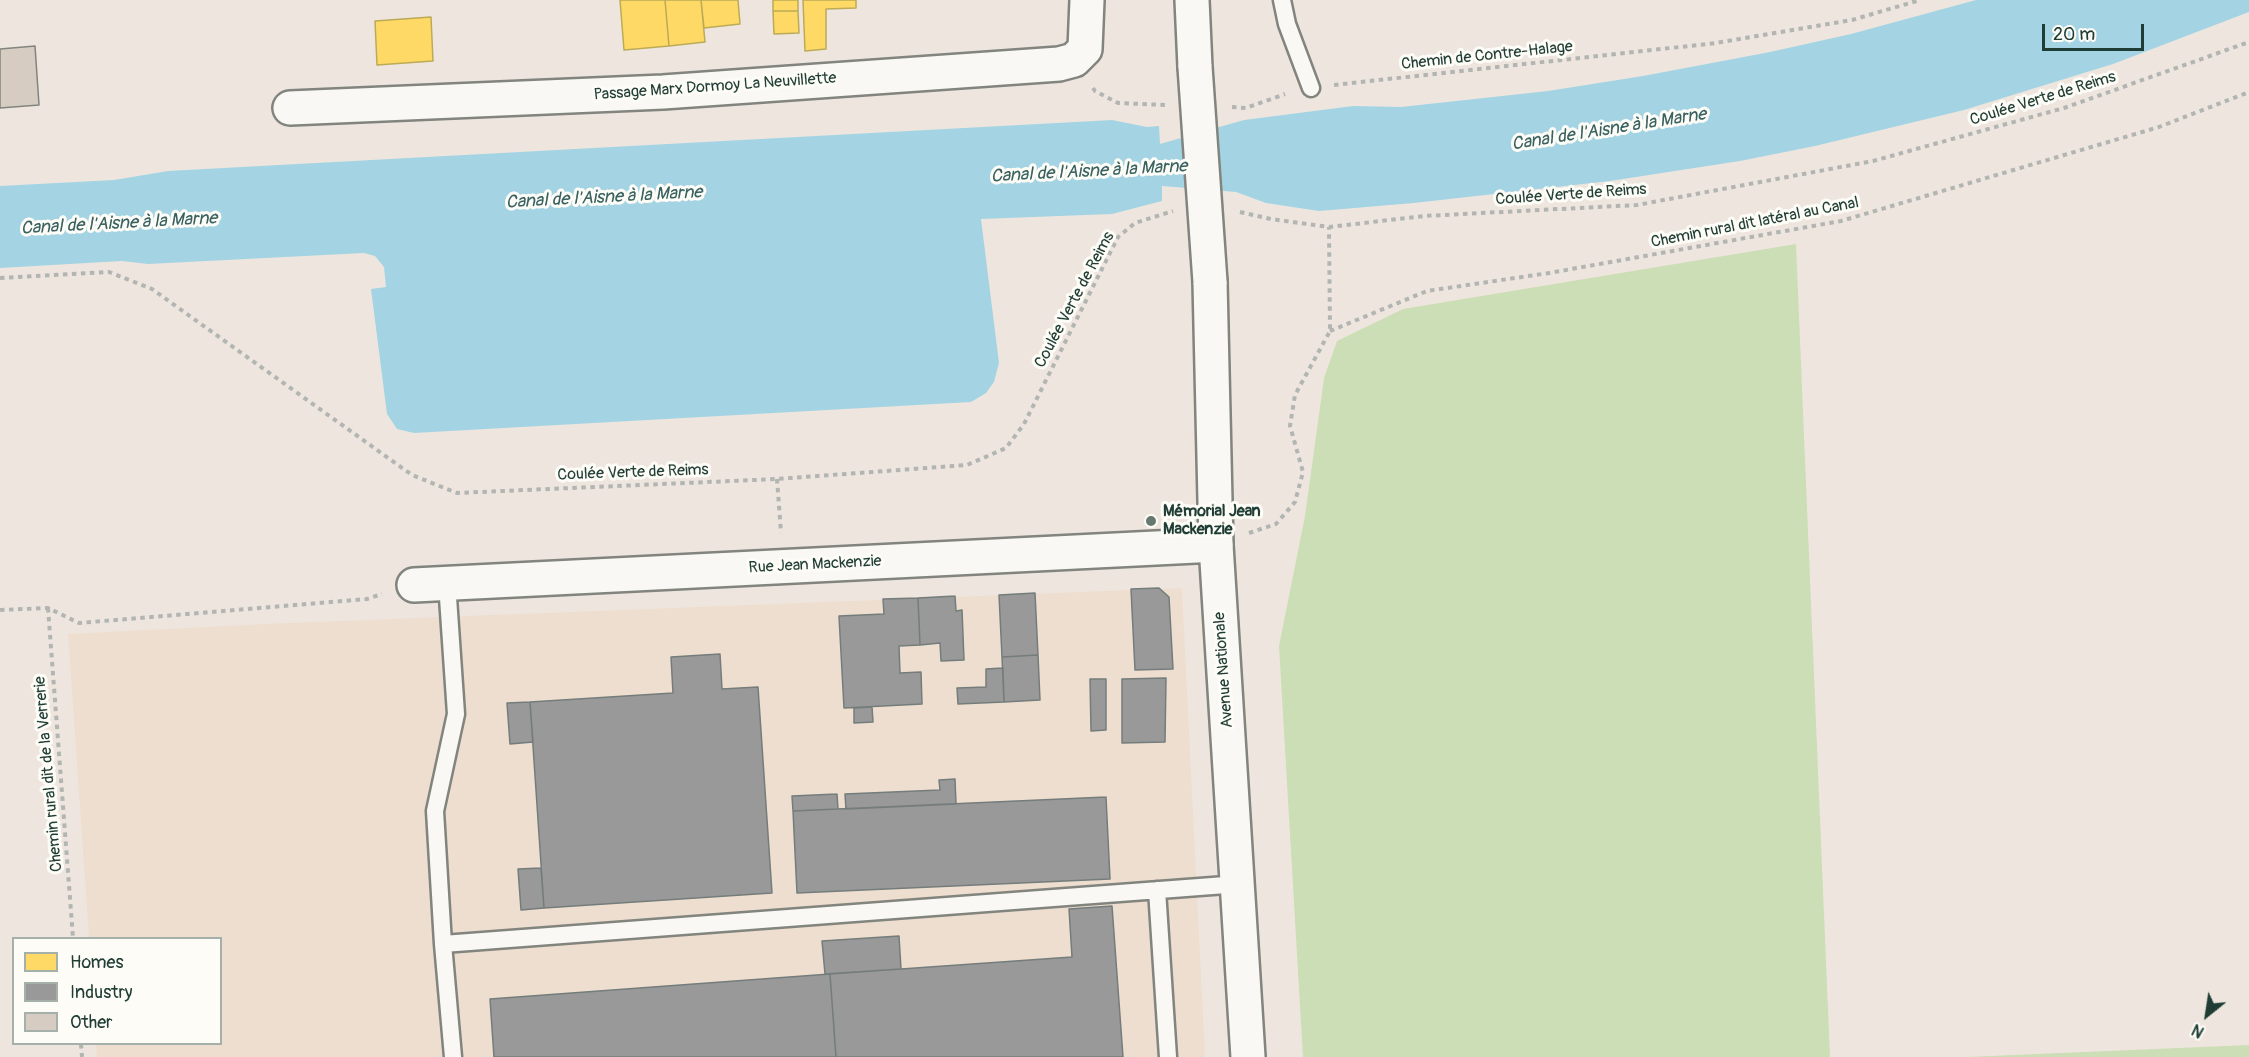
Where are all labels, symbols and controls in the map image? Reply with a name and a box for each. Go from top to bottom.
scale bar [2045,12,2147,50]
text: 20 m [2053,23,2095,46]
street label: Chemin de Contre-Halage [1400,37,1574,75]
street label: Coulée Verte de Reims [1968,68,2118,130]
street label: Passage Marx Dormoy La Neuvillette [593,69,837,105]
water label: Canal de l'Aisne à la Marne [1510,104,1708,156]
water label: Canal de l'Aisne à la Marne [990,156,1188,188]
street label: Coulée Verte de Reims [1495,180,1647,210]
water label: Canal de l'Aisne à la Marne [505,182,703,214]
street label: Chemin rural dit latéral au Canal [1649,193,1861,253]
water label: Canal de l'Aisne à la Marne [20,208,218,240]
street label: Coulée Verte de Reims [1031,229,1119,371]
street label: Coulée Verte de Reims [557,461,709,485]
place label: Mémorial Jean Mackenzie [1163,502,1261,540]
marker: Mémorial Jean Mackenzie [1144,514,1158,528]
street label: Rue Jean Mackenzie [748,552,882,578]
street label: Avenue Nationale [1210,611,1238,729]
street label: Chemin rural dit de la Verrerie [31,675,67,873]
legend [12,937,222,1045]
text: Homes [70,951,123,974]
text: Industry [70,981,133,1004]
north arrow [2177,985,2237,1045]
text: Other [70,1011,112,1034]
text: N [2188,1019,2208,1042]

